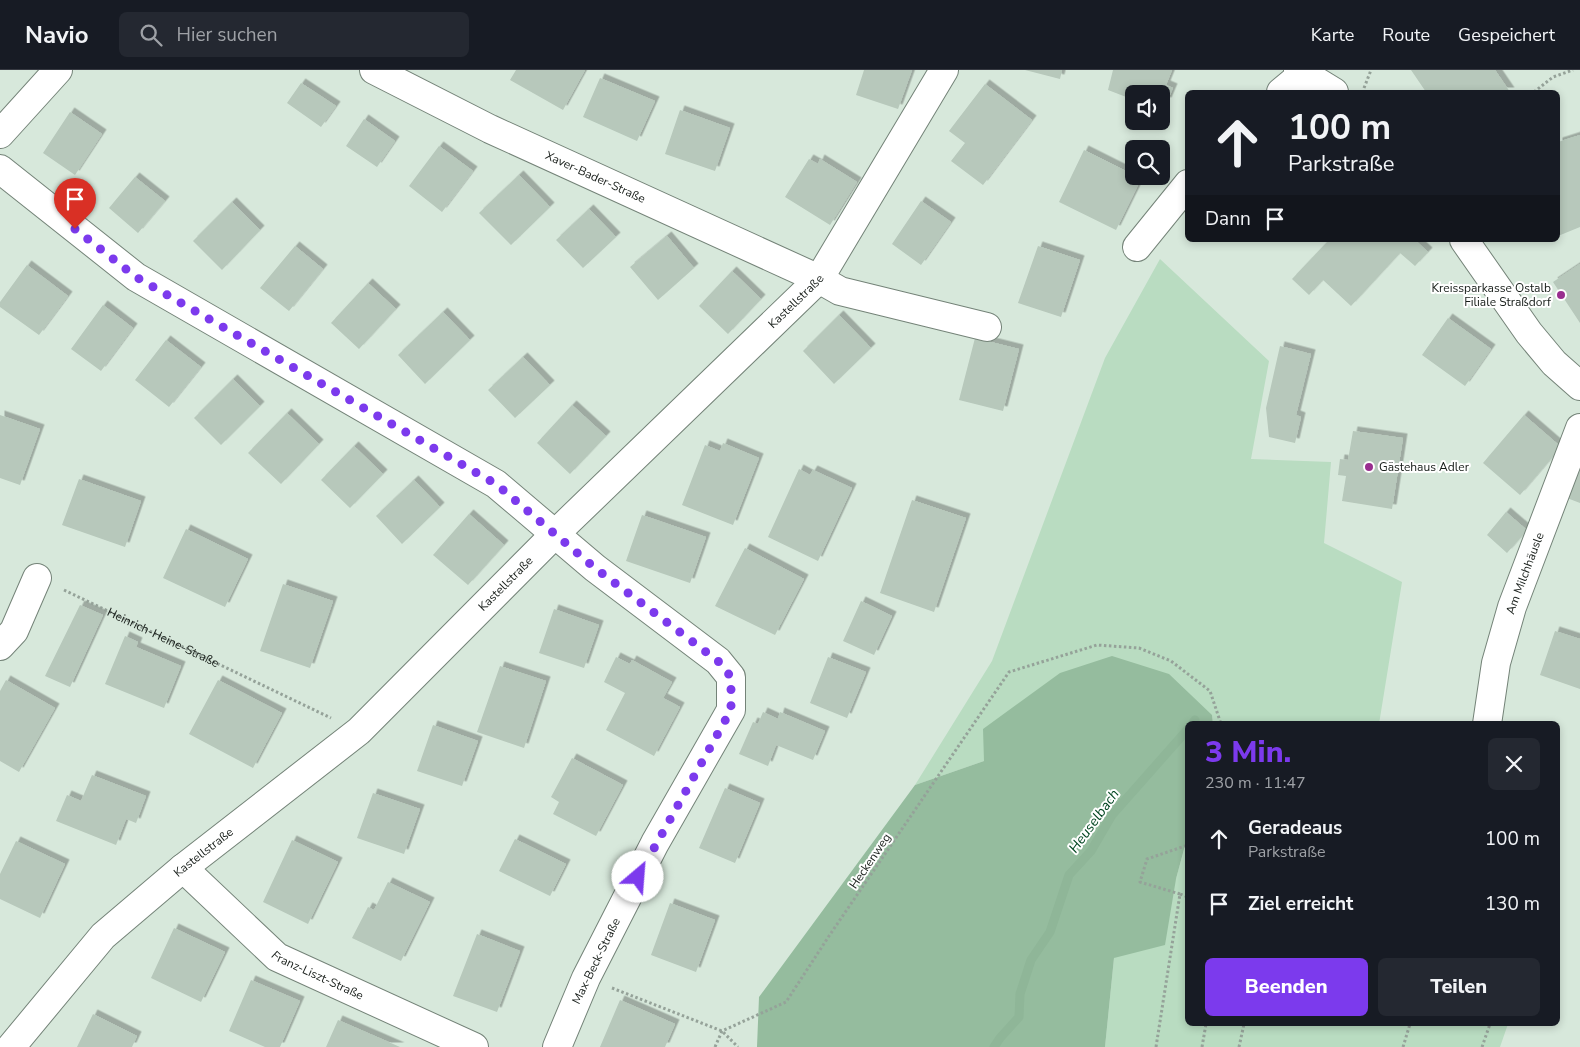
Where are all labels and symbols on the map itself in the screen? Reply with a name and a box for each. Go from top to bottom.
street label: Xaver-Bader-Straße [543,147,648,207]
pin [54,178,96,229]
street label: Kastellstraße [765,272,828,332]
place label: Kreissparkasse Ostalb Filiale Straßdorf [1432,280,1552,310]
marker: Kreissparkasse Ostalb Filiale Straßdorf [1555,289,1567,301]
place label: Gästehaus Adler [1379,459,1470,475]
marker: Gästehaus Adler [1363,461,1375,473]
street label: Am Milchhäusle [1502,530,1548,616]
street label: Kastellstraße [475,553,536,615]
street label: Heinrich-Heine-Straße [105,604,222,671]
water label: Heuselbach [1064,785,1124,857]
street label: Kastellstraße [170,824,237,881]
street label: Heckenweg [846,830,894,892]
position arrow [611,850,663,902]
street label: Max-Beck-Straße [568,915,624,1007]
street label: Franz-Liszt-Straße [268,948,366,1003]

